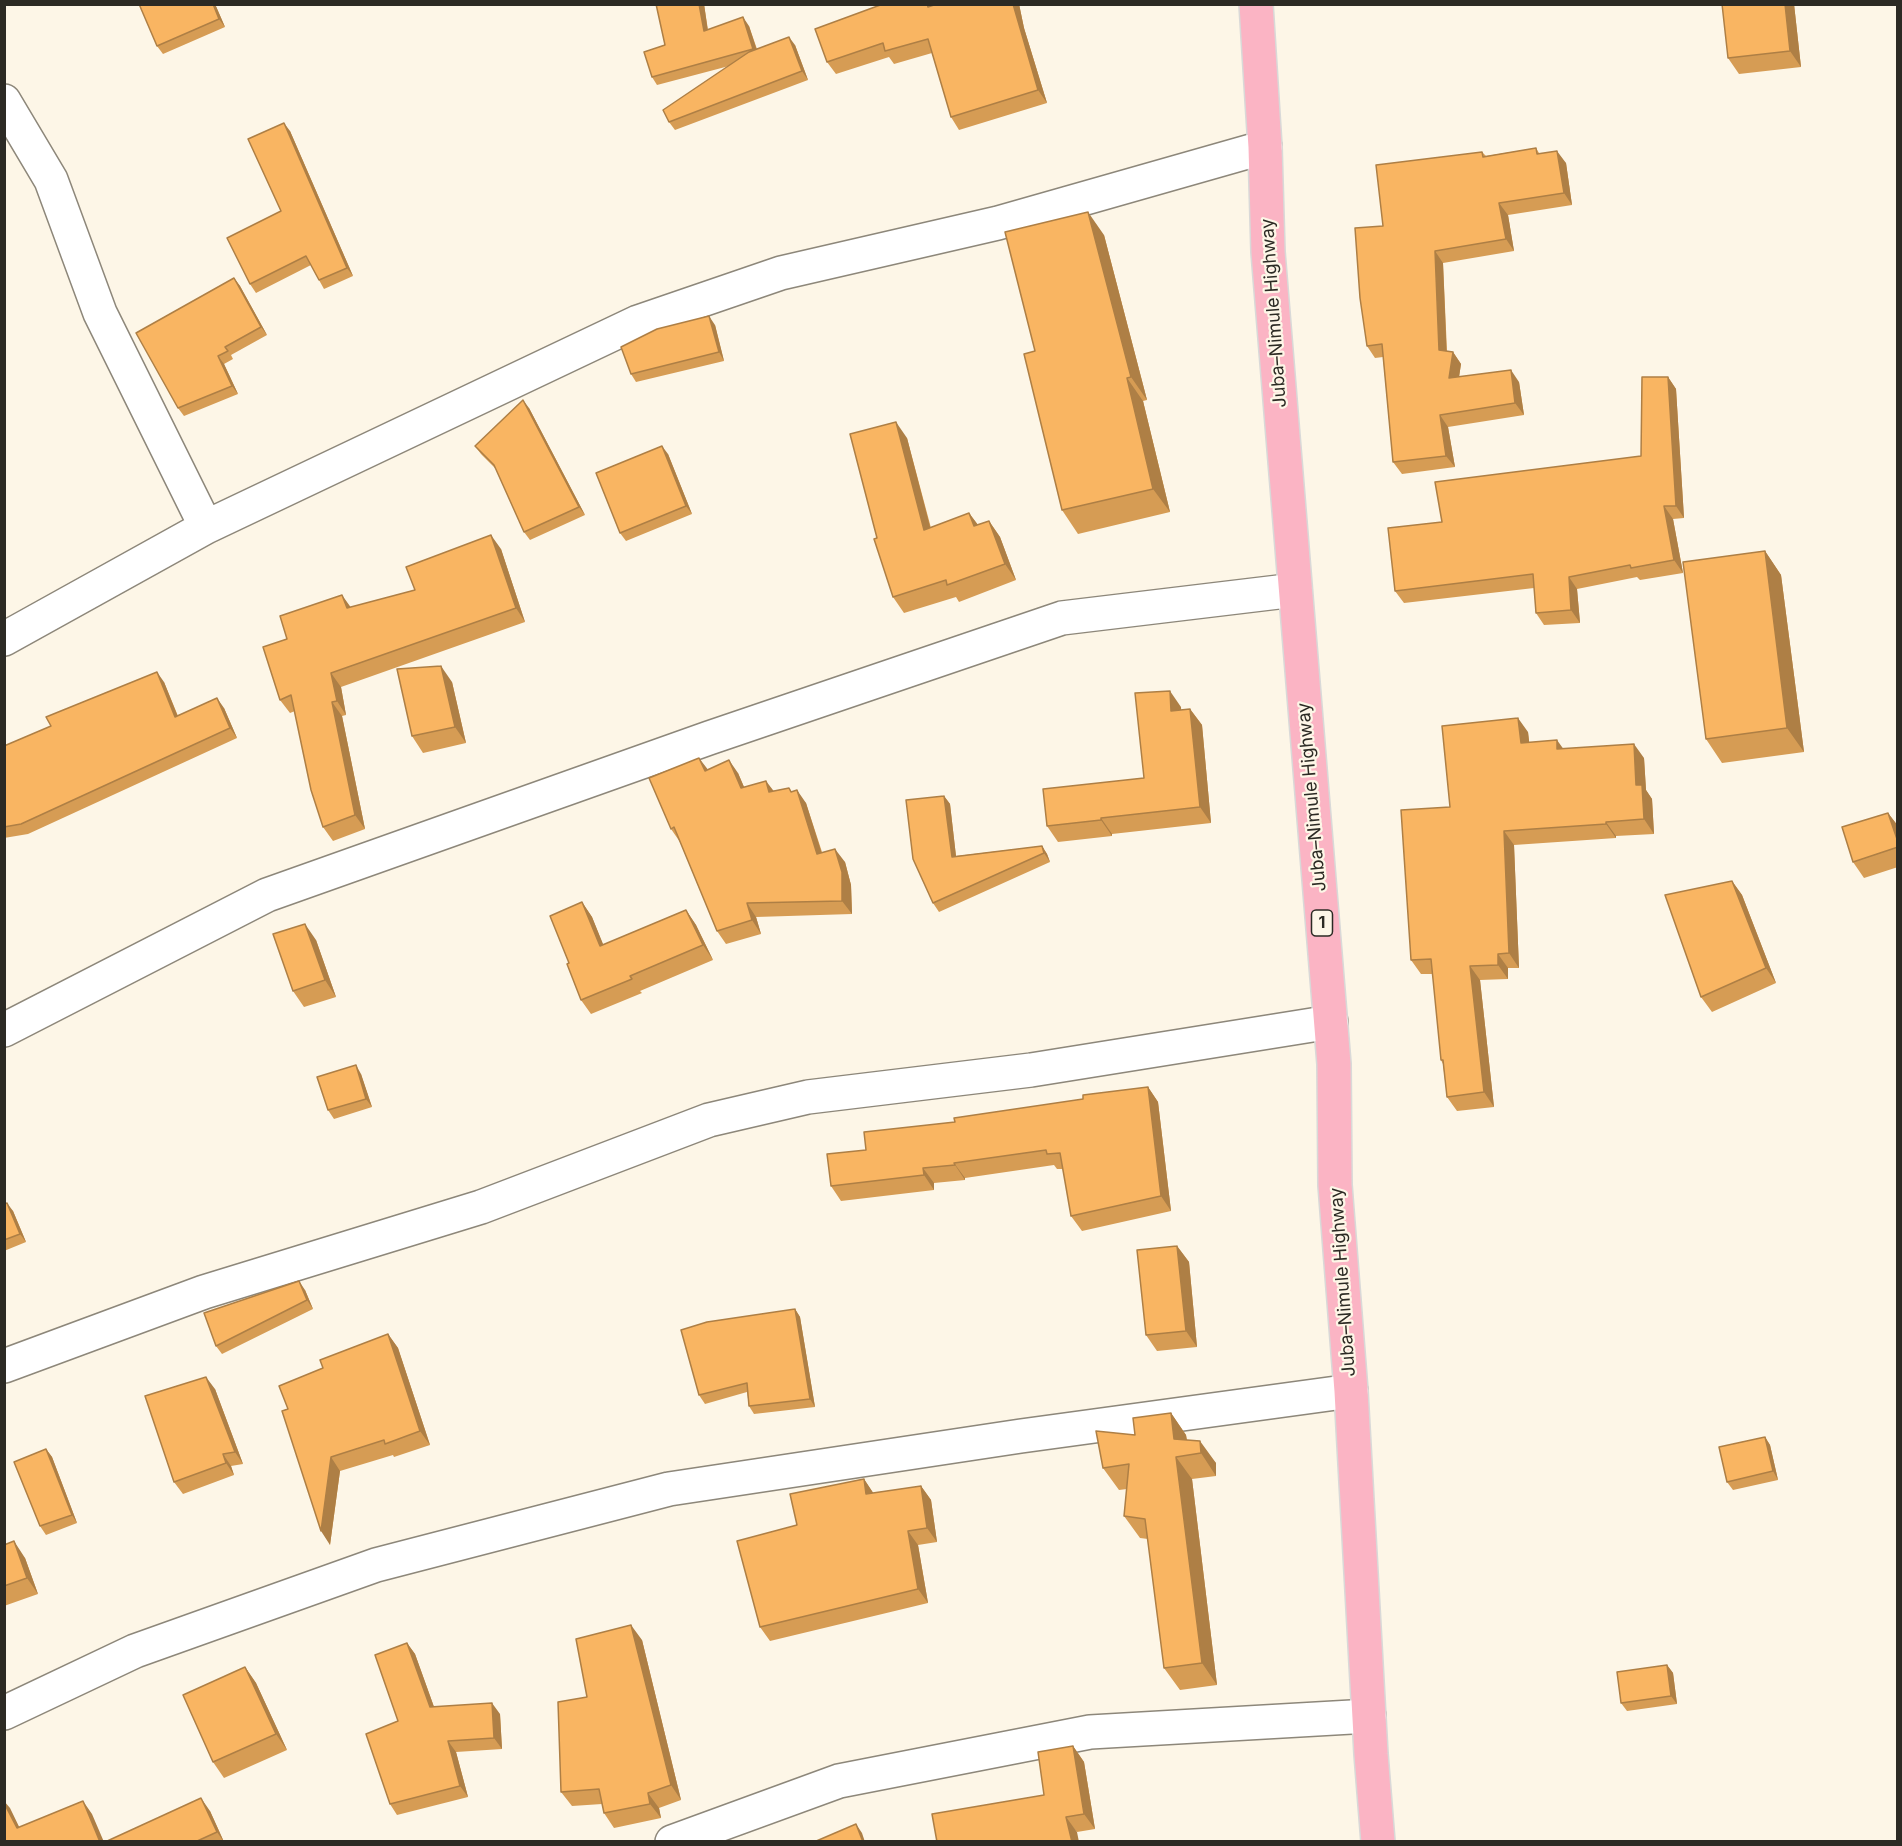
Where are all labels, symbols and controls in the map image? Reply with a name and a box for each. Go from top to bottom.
street label: Juba–Nimule Highway [1257,218,1291,408]
street label: Juba–Nimule Highway [1293,702,1331,892]
road number: 1 [1312,910,1332,936]
street label: Juba–Nimule Highway [1326,1187,1360,1377]

